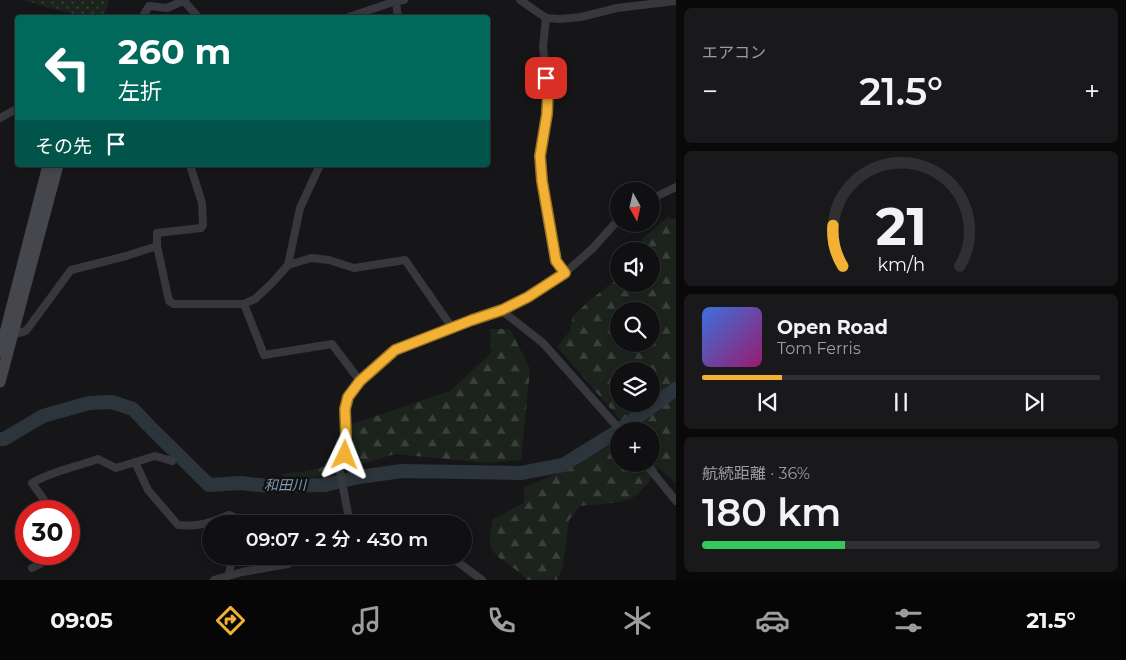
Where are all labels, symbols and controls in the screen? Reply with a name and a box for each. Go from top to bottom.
text: 260 m [118,30,231,73]
icon: left [35,35,100,100]
text: エアコン [702,43,766,62]
pin [525,57,567,99]
icon: arrive [532,64,560,92]
text: 21.5° [859,68,943,115]
text: − [702,74,718,108]
text: + [1084,74,1100,108]
text: 左折 [118,78,162,105]
icon: arrive [102,130,130,158]
text: その先 [35,135,92,158]
north arrow [610,182,660,232]
map controls [610,182,660,472]
text: 21 [875,195,927,258]
button: sound [610,242,660,292]
text: km/h [877,254,925,275]
button: search [610,302,660,352]
text: Open Road [777,316,888,339]
text: Tom Ferris [777,339,861,358]
button: layers [610,362,660,412]
icon: previous [754,388,782,416]
icon: pause [887,388,915,416]
icon: next [1020,388,1048,416]
button: + [610,422,660,472]
position arrow [318,428,370,480]
text: 航続距離 · 36% [702,464,810,483]
water label: 和田川 [264,476,308,494]
text: 180 km [702,489,841,536]
speed limit sign: 30 [15,500,80,565]
text: 09:07 · 2 分 · 430 m [246,528,428,551]
icon: directions [213,603,248,638]
icon: music [349,603,384,638]
icon: phone [484,603,519,638]
icon: climate [620,603,655,638]
icon: car [755,603,790,638]
icon: filters [891,603,926,638]
text: 09:05 [50,607,113,634]
text: 21.5° [1026,607,1076,634]

